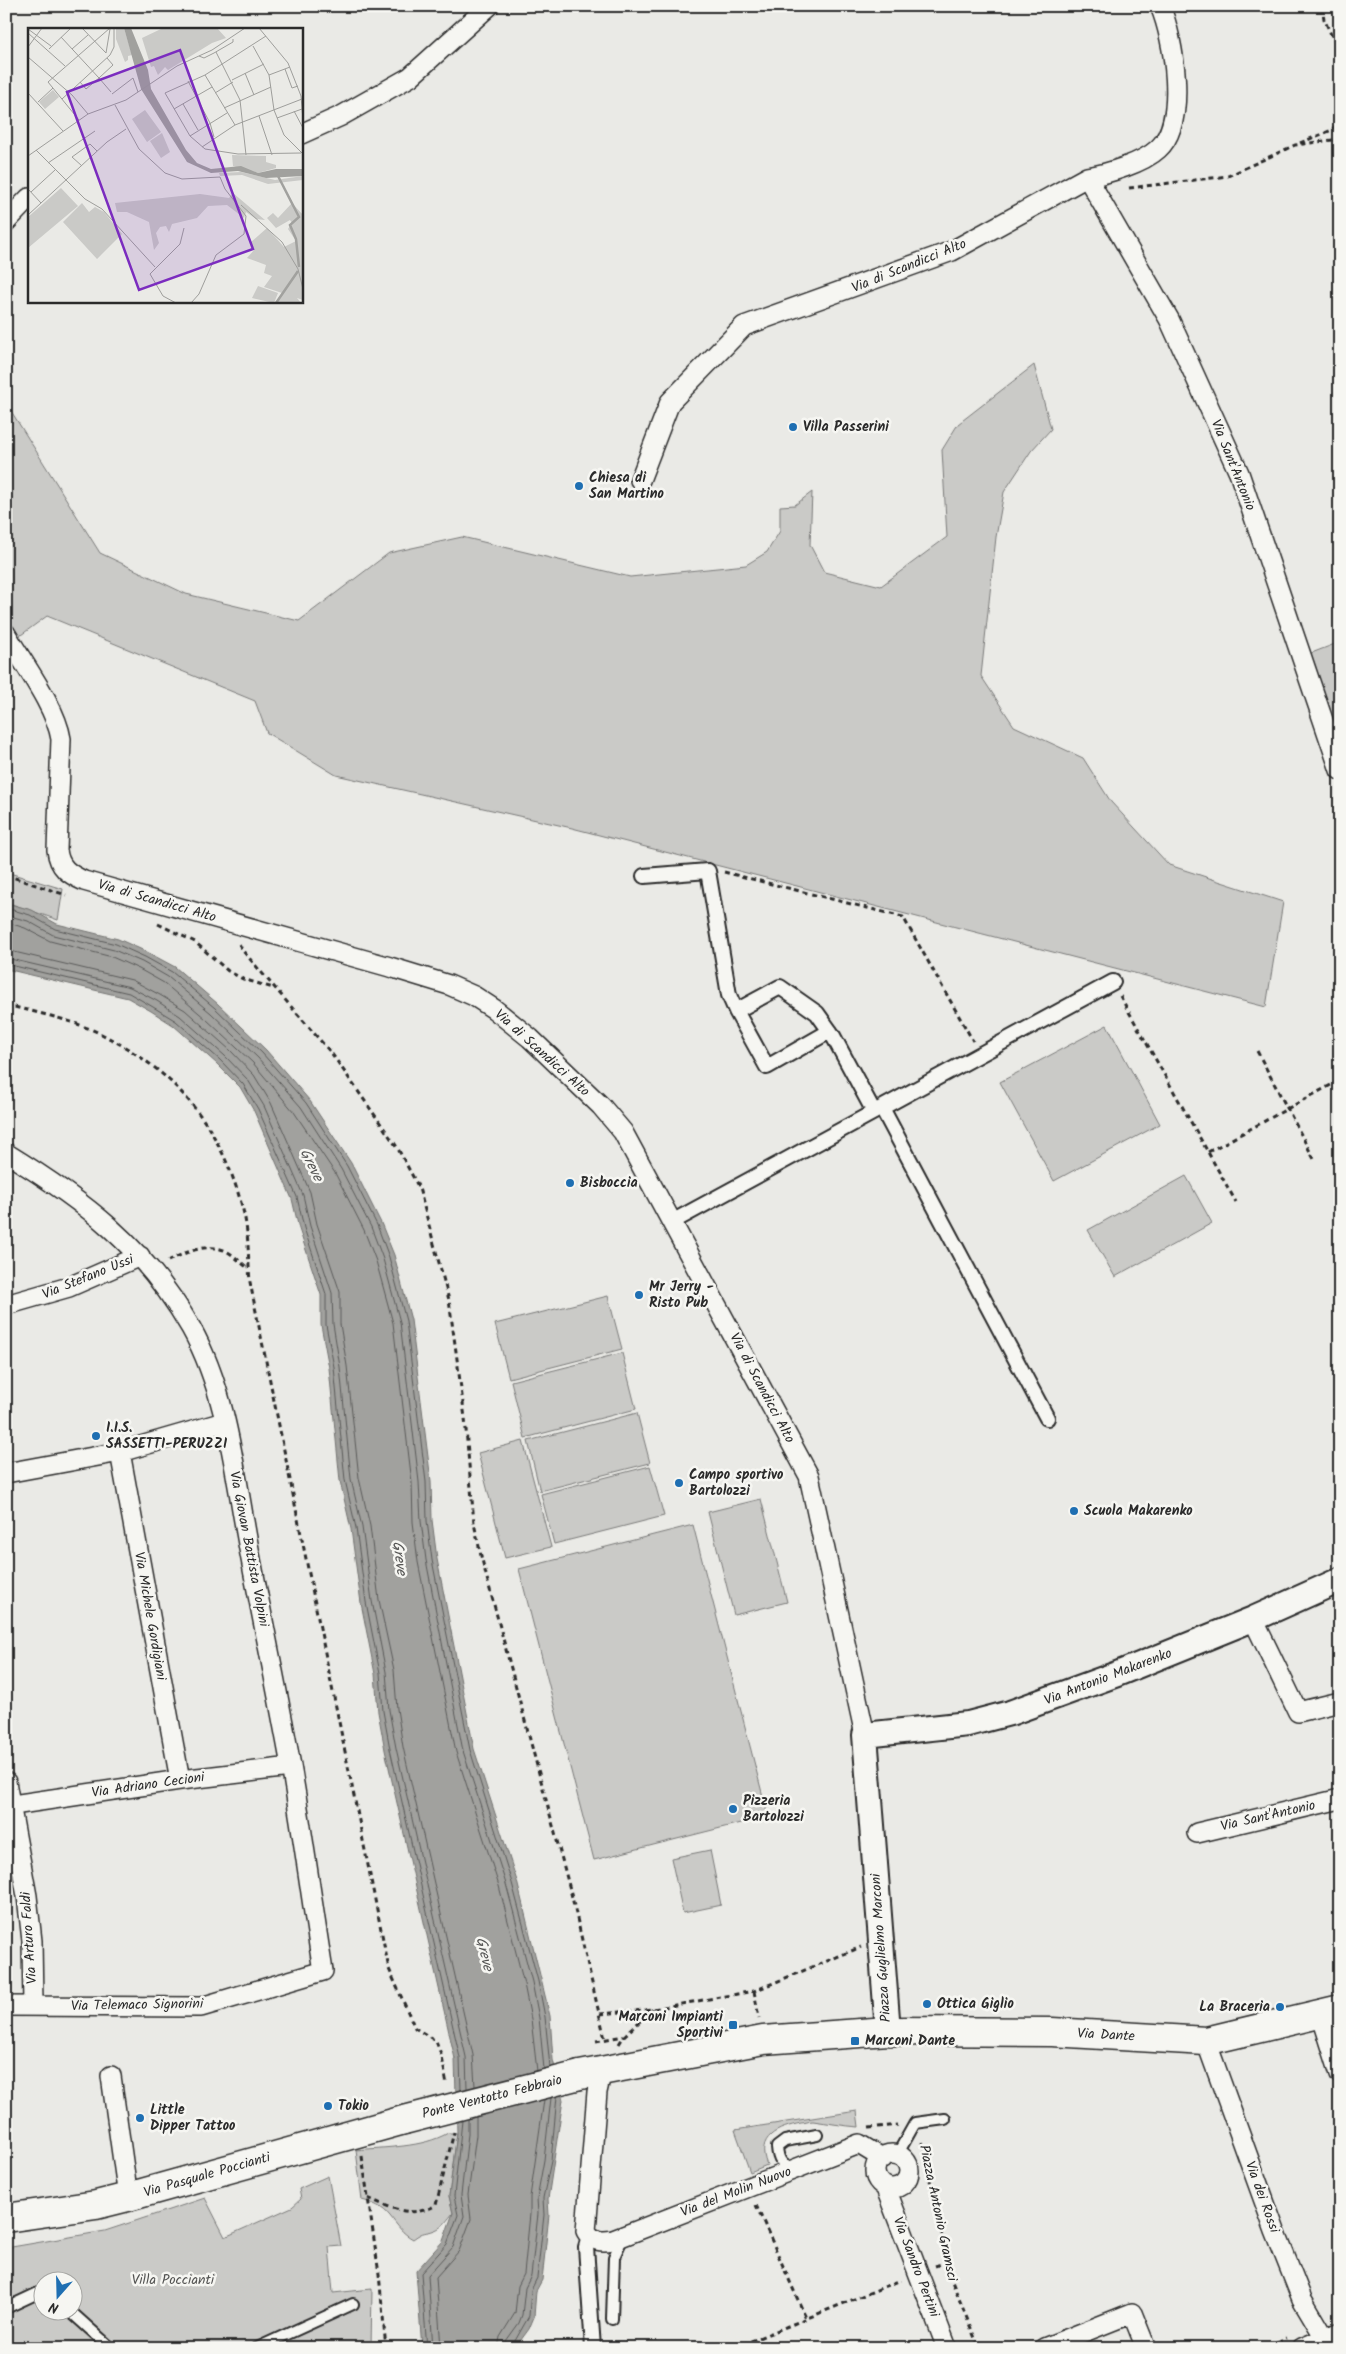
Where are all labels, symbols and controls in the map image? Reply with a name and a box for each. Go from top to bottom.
inset map [28,28,302,302]
street label: Via di Scandicci Alto [848,233,970,299]
place label: Villa Passerini [803,416,889,438]
street label: Via Sant'Antonio [1205,416,1261,514]
marker: Villa Passerini [787,421,799,433]
place label: Chiesa di San Martino [589,467,665,505]
marker: Chiesa di San Martino [573,480,585,492]
street label: Via di Scandicci Alto [95,874,219,928]
street label: Via di Scandicci Alto [489,1004,595,1102]
water label: Greve [293,1144,330,1187]
place label: Bisboccia [580,1172,638,1194]
marker: Bisboccia [564,1177,576,1189]
street label: Via Stefano Ussi [39,1248,138,1305]
place label: Mr Jerry - Risto Pub [649,1276,714,1314]
marker: Mr Jerry - Risto Pub [633,1289,645,1301]
street label: Via di Scandicci Alto [724,1329,800,1447]
place label: I.I.S. SASSETTI-PERUZZI [106,1417,227,1455]
marker: I.I.S. SASSETTI-PERUZZI [90,1430,102,1442]
place label: Campo sportivo Bartolozzi [689,1464,784,1502]
street label: Via Giovan Battista Volpini [223,1469,275,1629]
marker: Campo sportivo Bartolozzi [673,1477,685,1489]
place label: Scuola Makarenko [1084,1500,1193,1522]
marker: Scuola Makarenko [1068,1505,1080,1517]
water label: Greve [385,1540,413,1578]
street label: Via Michele Gordigiani [128,1550,172,1683]
street label: Via Antonio Makarenko [1041,1642,1175,1712]
street label: Via Adriano Cecioni [90,1766,207,1804]
place label: Pizzeria Bartolozzi [743,1790,804,1828]
street label: Via Sant'Antonio [1218,1794,1318,1838]
marker: Pizzeria Bartolozzi [727,1803,739,1815]
street label: Piazza Guglielmo Marconi [865,1872,897,2023]
street label: Via Arturo Faldi [15,1890,43,1985]
water label: Greve [468,1935,500,1974]
street label: Via Telemaco Signorini [71,1993,204,2017]
place label: Ottica Giglio [937,1993,1014,2015]
place label: La Braceria [1199,1996,1270,2018]
marker: Ottica Giglio [921,1998,933,2010]
marker: La Braceria [1274,2001,1286,2013]
place label: Marconi Impianti Sportivi [618,2006,723,2044]
marker: Marconi Impianti Sportivi [727,2019,739,2031]
street label: Via Dante [1077,2023,1136,2048]
place label: Marconi Dante [865,2030,955,2052]
marker: Marconi Dante [849,2035,861,2047]
street label: Ponte Ventotto Febbraio [420,2069,564,2125]
place label: Tokio [338,2095,370,2117]
place label: Little Dipper Tattoo [150,2099,236,2137]
marker: Tokio [322,2100,334,2112]
marker: Little Dipper Tattoo [134,2112,146,2124]
street label: Piazza Antonio Gramsci [913,2143,963,2284]
street label: Via Pasquale Poccianti [141,2146,274,2204]
street label: Via dei Rossi [1239,2158,1285,2237]
street label: Via del Molin Nuovo [677,2161,795,2223]
street label: Via Sandro Pertini [887,2214,946,2321]
park label: Villa Poccianti [132,2269,215,2291]
north arrow [32,2272,82,2322]
text: N [46,2295,62,2319]

